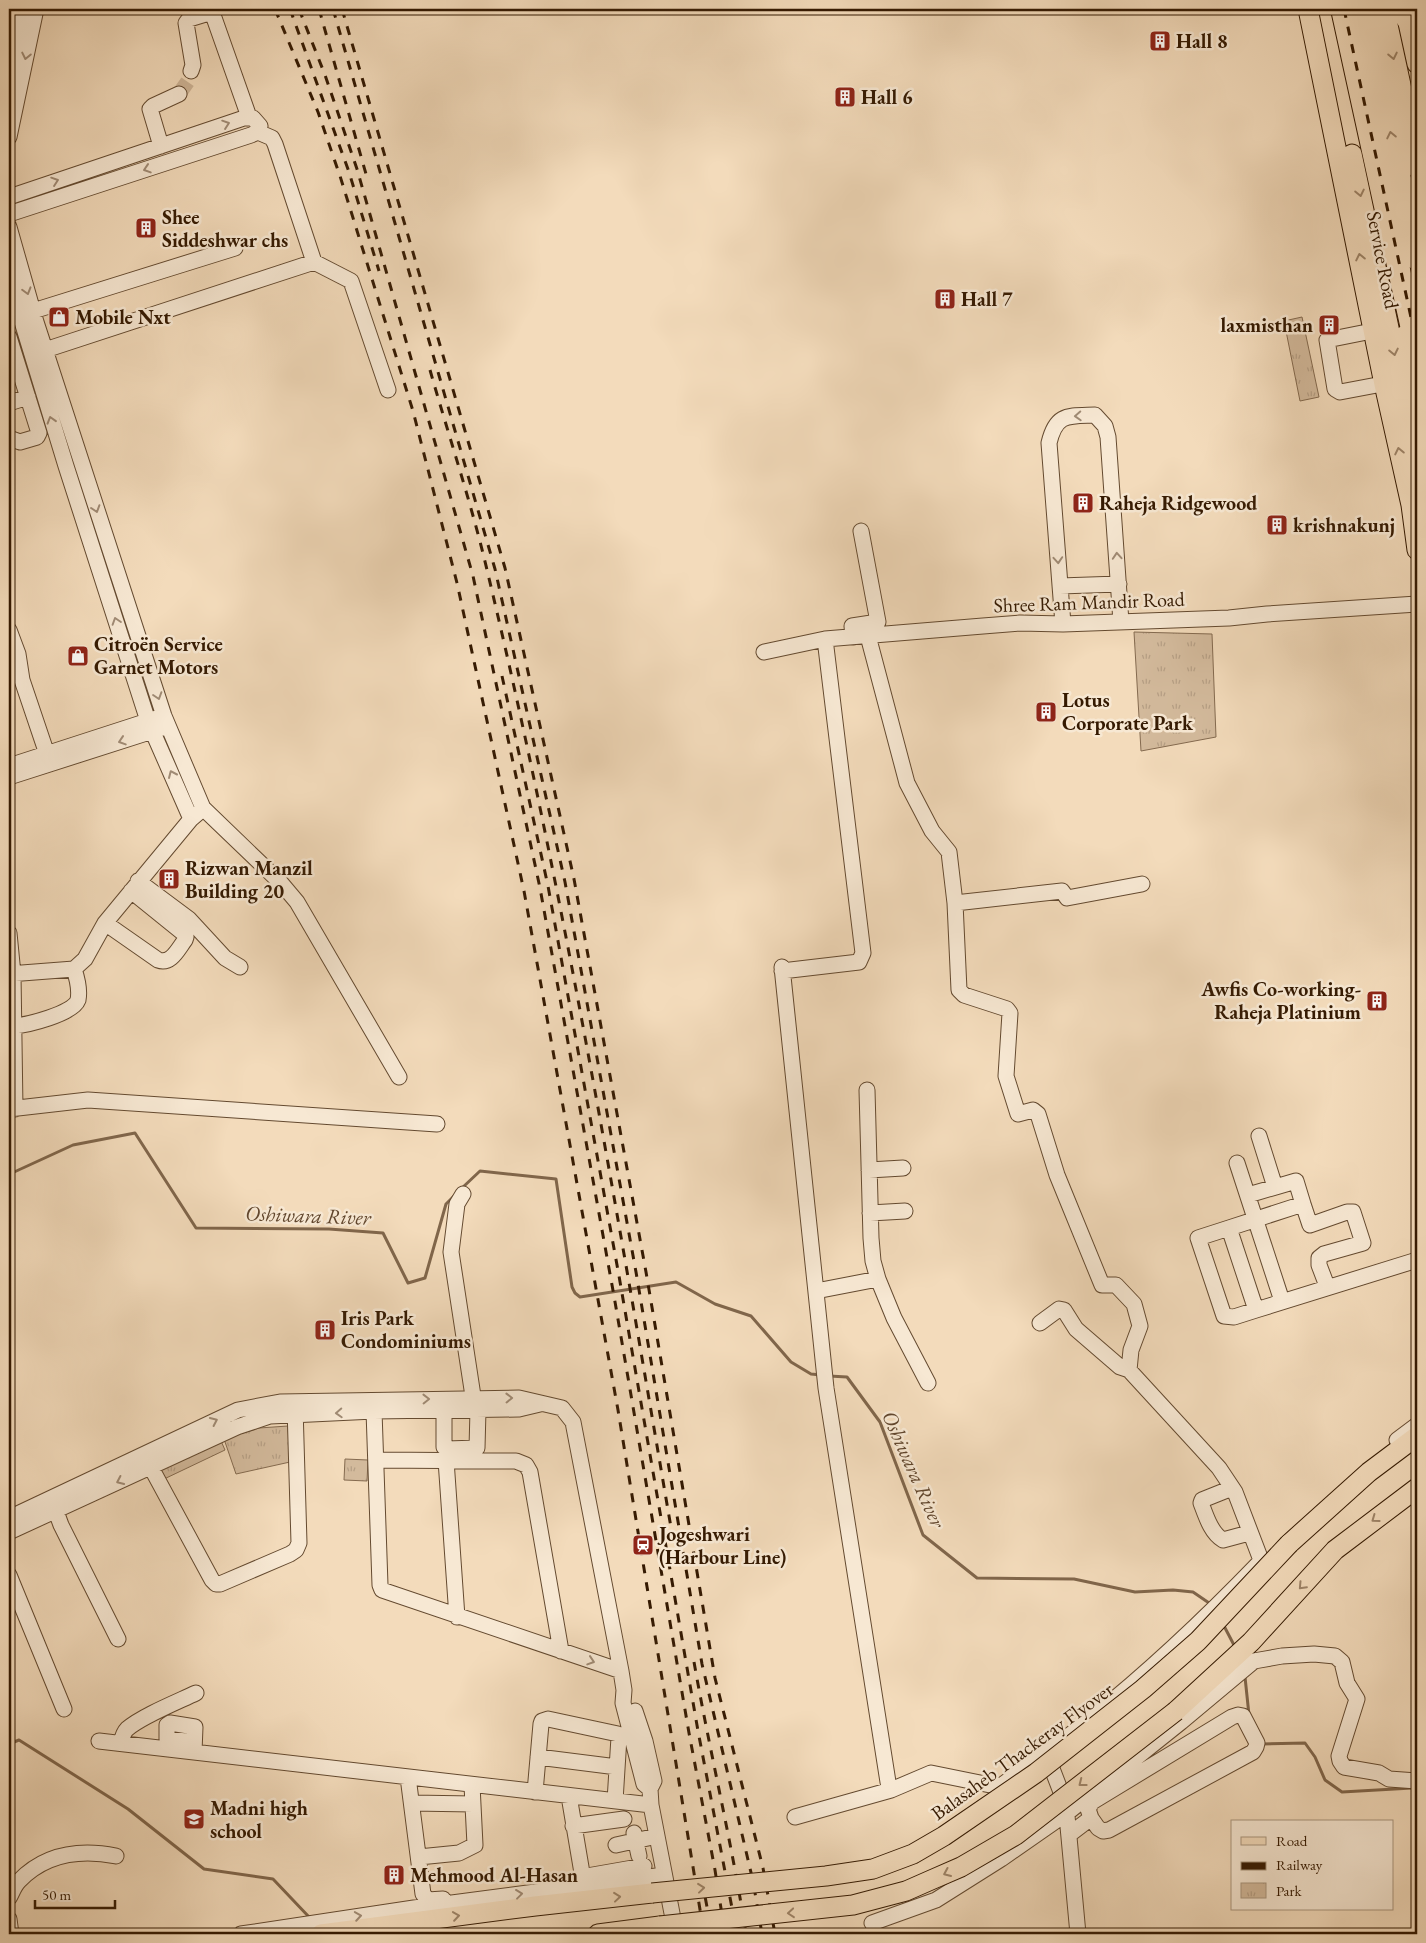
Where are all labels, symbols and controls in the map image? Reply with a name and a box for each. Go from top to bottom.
place label: Hall 8 [1176,28,1228,54]
building icon: Hall 8 [1148,29,1172,53]
one-way arrow [21,52,32,61]
one-way arrow [1387,52,1398,61]
place label: Hall 6 [861,84,913,110]
building icon: Hall 6 [833,85,857,109]
one-way arrow [221,120,229,130]
one-way arrow [1386,130,1397,139]
one-way arrow [144,163,152,173]
one-way arrow [50,177,59,187]
one-way arrow [1354,189,1365,198]
place label: Shee Siddeshwar chs [162,204,288,253]
street label: Service Road [1361,209,1405,312]
building icon: Shee Siddeshwar chs [134,216,158,240]
one-way arrow [1355,253,1365,262]
one-way arrow [21,286,31,294]
place label: Hall 7 [961,286,1013,312]
building icon: Hall 7 [933,287,957,311]
place label: Mobile Nxt [75,304,171,330]
shop icon: Mobile Nxt [47,305,71,329]
place label: laxmisthan [1220,312,1313,338]
building icon: laxmisthan [1317,313,1341,337]
one-way arrow [1388,348,1399,357]
one-way arrow [1074,410,1082,421]
one-way arrow [47,416,57,424]
one-way arrow [1394,446,1404,455]
place label: Raheja Ridgewood [1099,490,1257,516]
building icon: Raheja Ridgewood [1071,491,1095,515]
one-way arrow [90,504,100,512]
place label: krishnakunj [1293,512,1395,538]
building icon: krishnakunj [1265,513,1289,537]
one-way arrow [1111,552,1122,560]
one-way arrow [1052,556,1063,564]
street label: Shree Ram Mandir Road [993,586,1186,618]
one-way arrow [112,618,122,626]
place label: Citroën Service Garnet Motors [94,631,223,680]
shop icon: Citroën Service Garnet Motors [66,644,90,668]
place label: Lotus Corporate Park [1062,687,1194,736]
one-way arrow [152,692,162,700]
building icon: Lotus Corporate Park [1034,700,1058,724]
one-way arrow [119,735,127,745]
one-way arrow [167,770,178,779]
place label: Rizwan Manzil Building 20 [185,855,313,904]
building icon: Rizwan Manzil Building 20 [157,867,181,891]
place label: Awfis Co-working- Raheja Platinium [1200,976,1361,1025]
building icon: Awfis Co-working- Raheja Platinium [1365,989,1389,1013]
water label: Oshiwara River [245,1199,372,1231]
place label: Iris Park Condominiums [341,1305,471,1354]
building icon: Iris Park Condominiums [313,1318,337,1342]
one-way arrow [506,1393,513,1403]
one-way arrow [422,1394,430,1405]
water label: Oshiwara River [876,1406,952,1533]
one-way arrow [335,1408,343,1419]
one-way arrow [209,1417,218,1427]
one-way arrow [116,1475,125,1485]
one-way arrow [1371,1513,1381,1522]
place label: Jogeshwari (Harbour Line) [657,1521,786,1570]
station icon: Jogeshwari (Harbour Line) [631,1533,655,1557]
one-way arrow [1299,1580,1308,1589]
one-way arrow [586,1656,595,1666]
street label: Balasaheb Thackeray Flyover [926,1676,1119,1826]
one-way arrow [1079,1778,1088,1786]
place label: Madni high school [210,1795,308,1844]
school or university icon: Madni high school [182,1807,206,1831]
legend [1231,1820,1394,1910]
text: Road [1276,1831,1308,1850]
text: Railway [1276,1855,1323,1874]
place label: Mehmood Al-Hasan [410,1862,578,1888]
building icon: Mehmood Al-Hasan [382,1863,406,1887]
one-way arrow [943,1867,952,1878]
scale bar [35,1878,115,1910]
text: Park [1276,1881,1303,1900]
one-way arrow [697,1883,705,1894]
text: 50 m [42,1885,71,1904]
one-way arrow [516,1889,524,1900]
one-way arrow [613,1892,621,1903]
one-way arrow [787,1907,795,1918]
one-way arrow [354,1912,363,1922]
one-way arrow [451,1912,460,1922]

